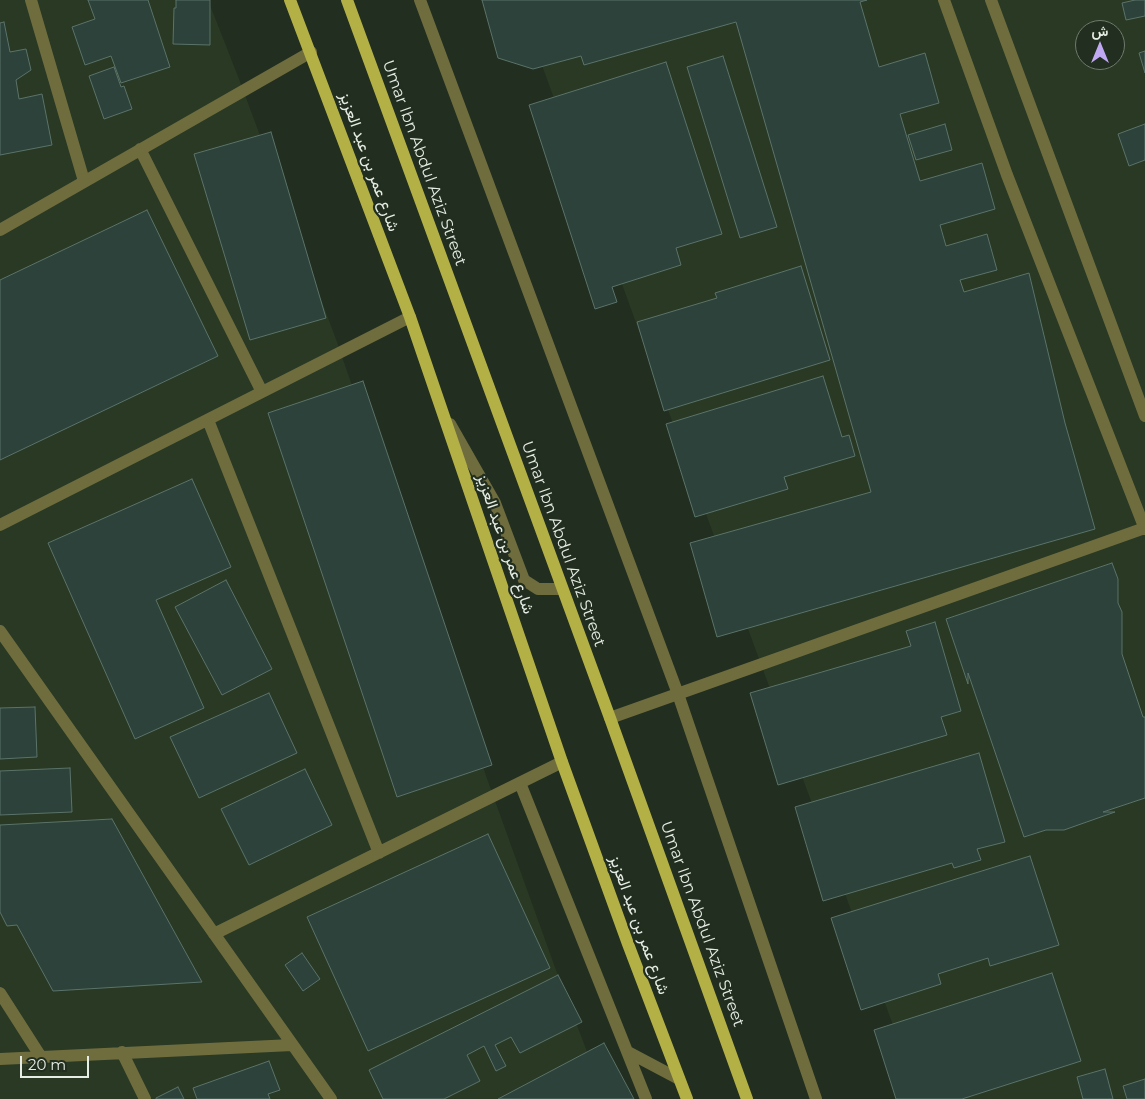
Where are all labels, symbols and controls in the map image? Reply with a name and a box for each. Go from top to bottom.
north arrow [1075,20,1125,70]
text: ش [1092,22,1108,40]
street label: Umar Ibn Abdul Aziz Street [378,58,470,268]
street label: شارع عمر بن عبد العزيز [335,90,403,234]
street label: Umar Ibn Abdul Aziz Street [517,439,609,649]
street label: شارع عمر بن عبد العزيز [472,472,538,616]
street label: Umar Ibn Abdul Aziz Street [656,819,748,1029]
street label: شارع عمر بن عبد العزيز [605,853,673,997]
scale bar [22,1046,91,1078]
text: 20 m [28,1055,66,1074]

